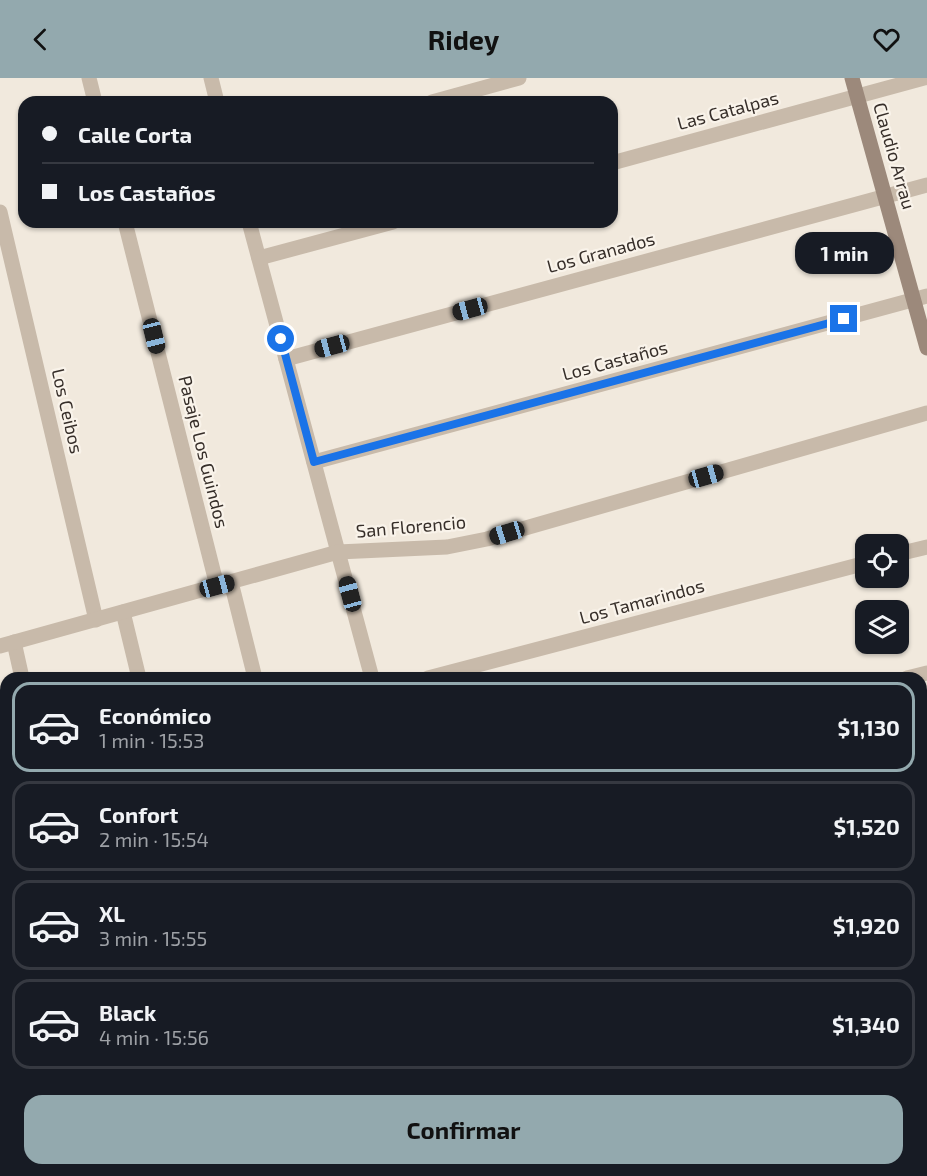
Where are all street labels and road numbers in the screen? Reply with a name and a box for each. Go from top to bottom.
street label: Las Catalpas [675,86,781,134]
street label: Claudio Arrau [869,100,921,212]
street label: Los Granados [544,227,657,277]
street label: Los Castaños [560,335,670,385]
street label: Los Ceibos [48,366,88,455]
street label: Pasaje Los Guindos [174,373,234,530]
street label: San Florencio [355,510,467,542]
street label: Los Tamarindos [577,574,707,628]

